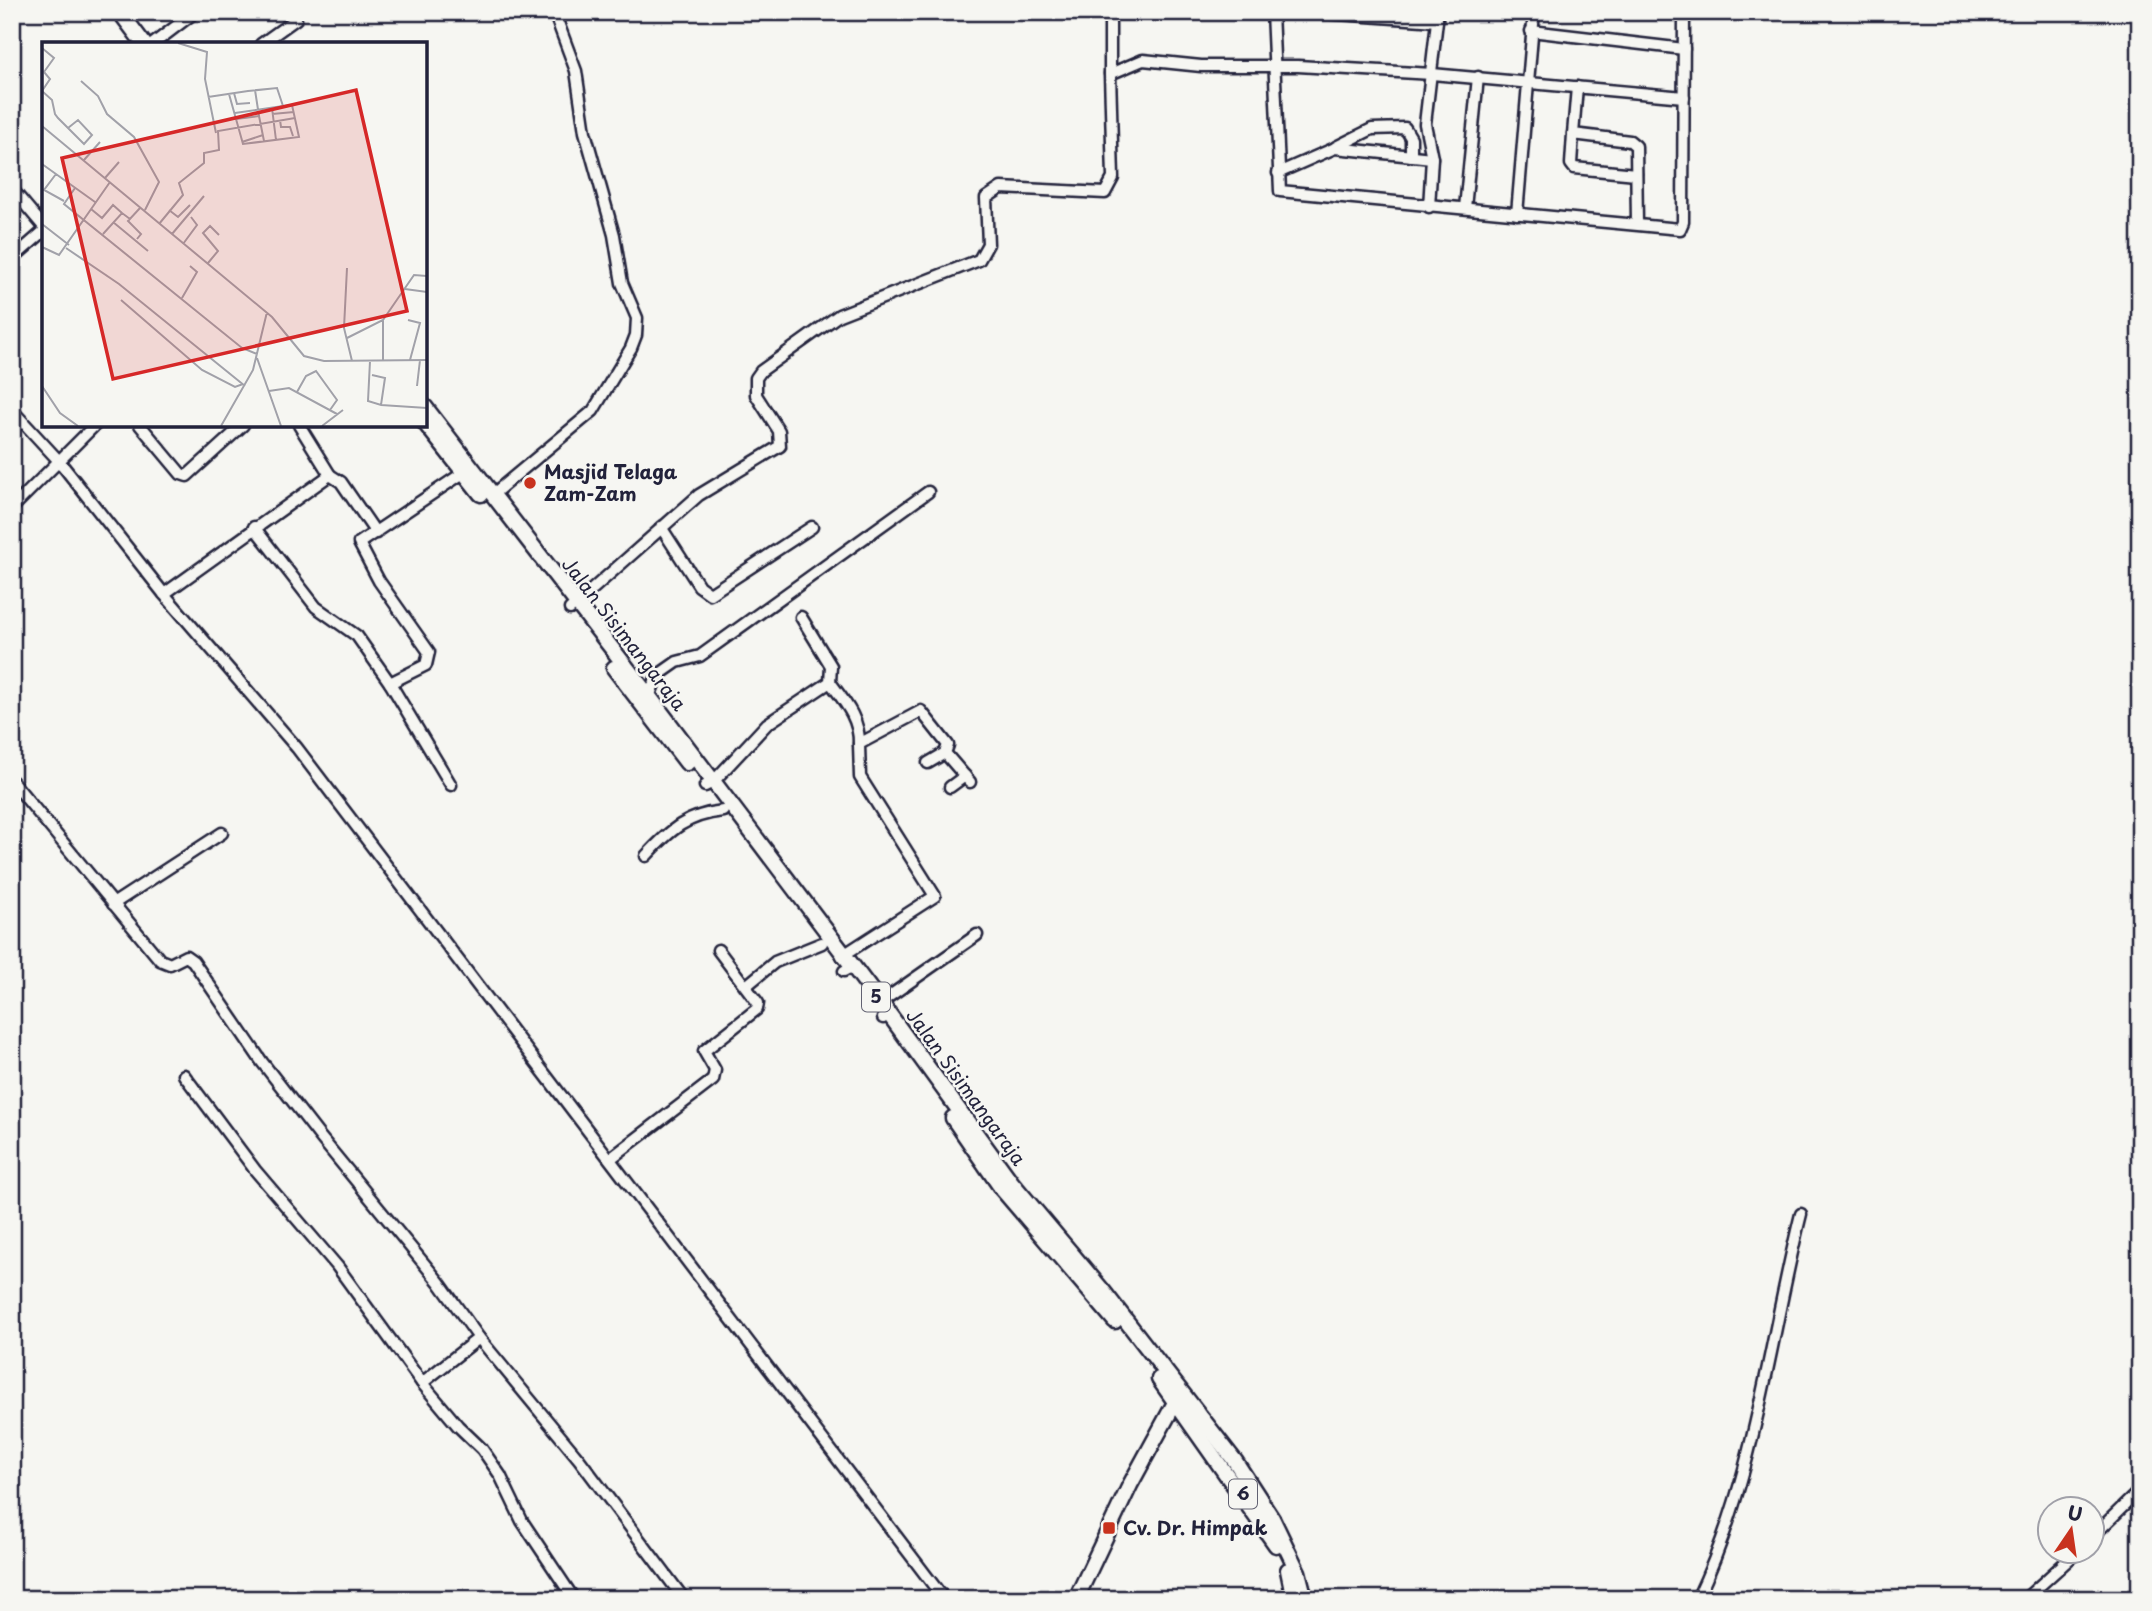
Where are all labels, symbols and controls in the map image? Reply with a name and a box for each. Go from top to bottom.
inset map [42,42,427,427]
place label: Masjid Telaga Zam-Zam [544,457,678,507]
marker: Masjid Telaga Zam-Zam [522,475,538,491]
street label: Jalan Sisimangaraja [556,551,694,716]
road number: 5 [862,982,890,1012]
street label: Jalan Sisimangaraja [900,1002,1033,1171]
road number: 6 [1229,1479,1257,1508]
north arrow [2036,1496,2106,1566]
text: U [2065,1497,2085,1528]
place label: Cv. Dr. Himpak [1123,1513,1268,1541]
marker: Cv. Dr. Himpak [1101,1520,1117,1536]

